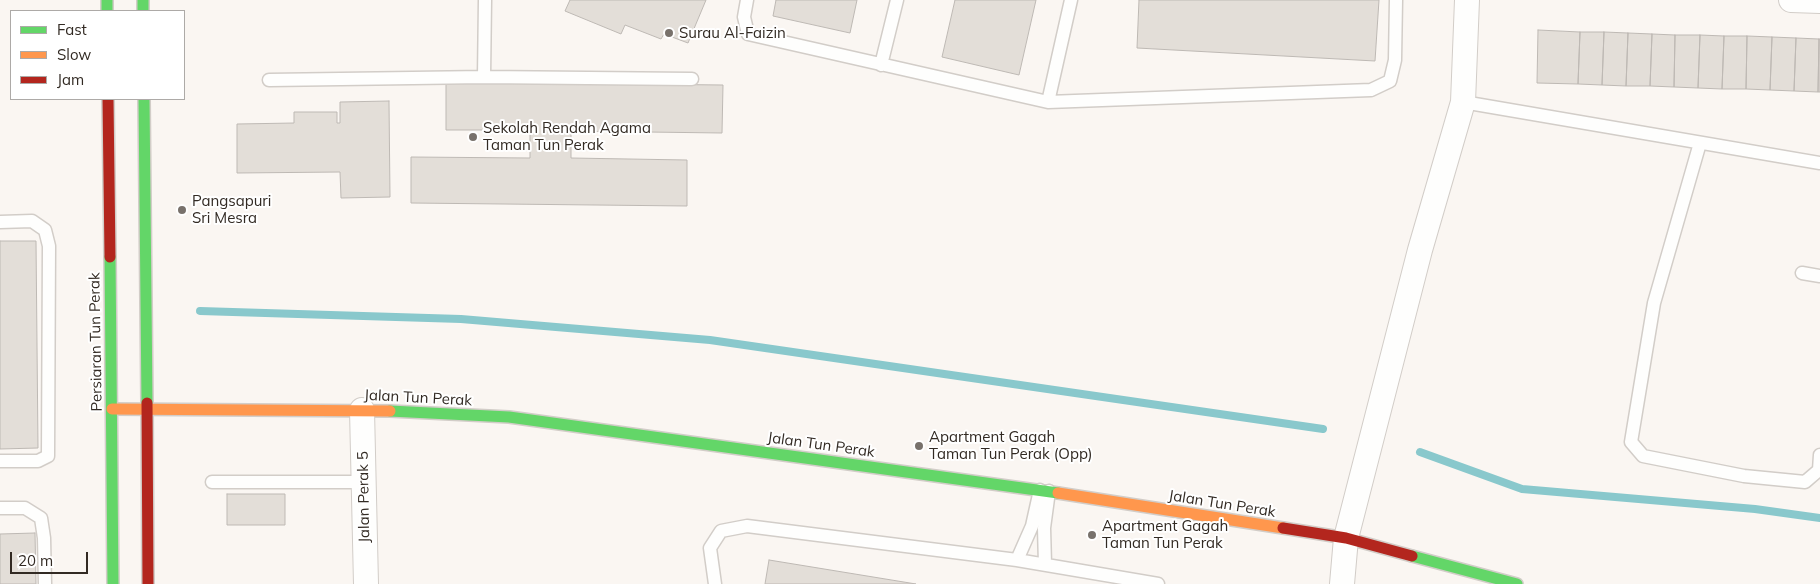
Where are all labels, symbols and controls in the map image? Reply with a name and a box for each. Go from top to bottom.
legend [10,10,185,100]
text: Fast [57,20,87,39]
place label: Surau Al-Faizin [679,24,786,42]
marker: Surau Al-Faizin [663,27,675,39]
text: Slow [57,45,91,64]
text: Jam [57,70,84,89]
place label: Sekolah Rendah Agama Taman Tun Perak [483,119,651,154]
marker: Sekolah Rendah Agama Taman Tun Perak [467,131,479,143]
place label: Pangsapuri Sri Mesra [192,192,271,227]
marker: Pangsapuri Sri Mesra [176,204,188,216]
street label: Persiaran Tun Perak [86,272,106,412]
street label: Jalan Tun Perak [363,386,473,410]
place label: Apartment Gagah Taman Tun Perak (Opp) [929,428,1093,463]
street label: Jalan Tun Perak [766,429,876,461]
marker: Apartment Gagah Taman Tun Perak (Opp) [913,440,925,452]
street label: Jalan Perak 5 [354,451,374,543]
street label: Jalan Tun Perak [1167,487,1277,521]
place label: Apartment Gagah Taman Tun Perak [1102,517,1228,552]
marker: Apartment Gagah Taman Tun Perak [1086,529,1098,541]
scale bar [12,542,90,574]
text: 20 m [18,551,53,570]

